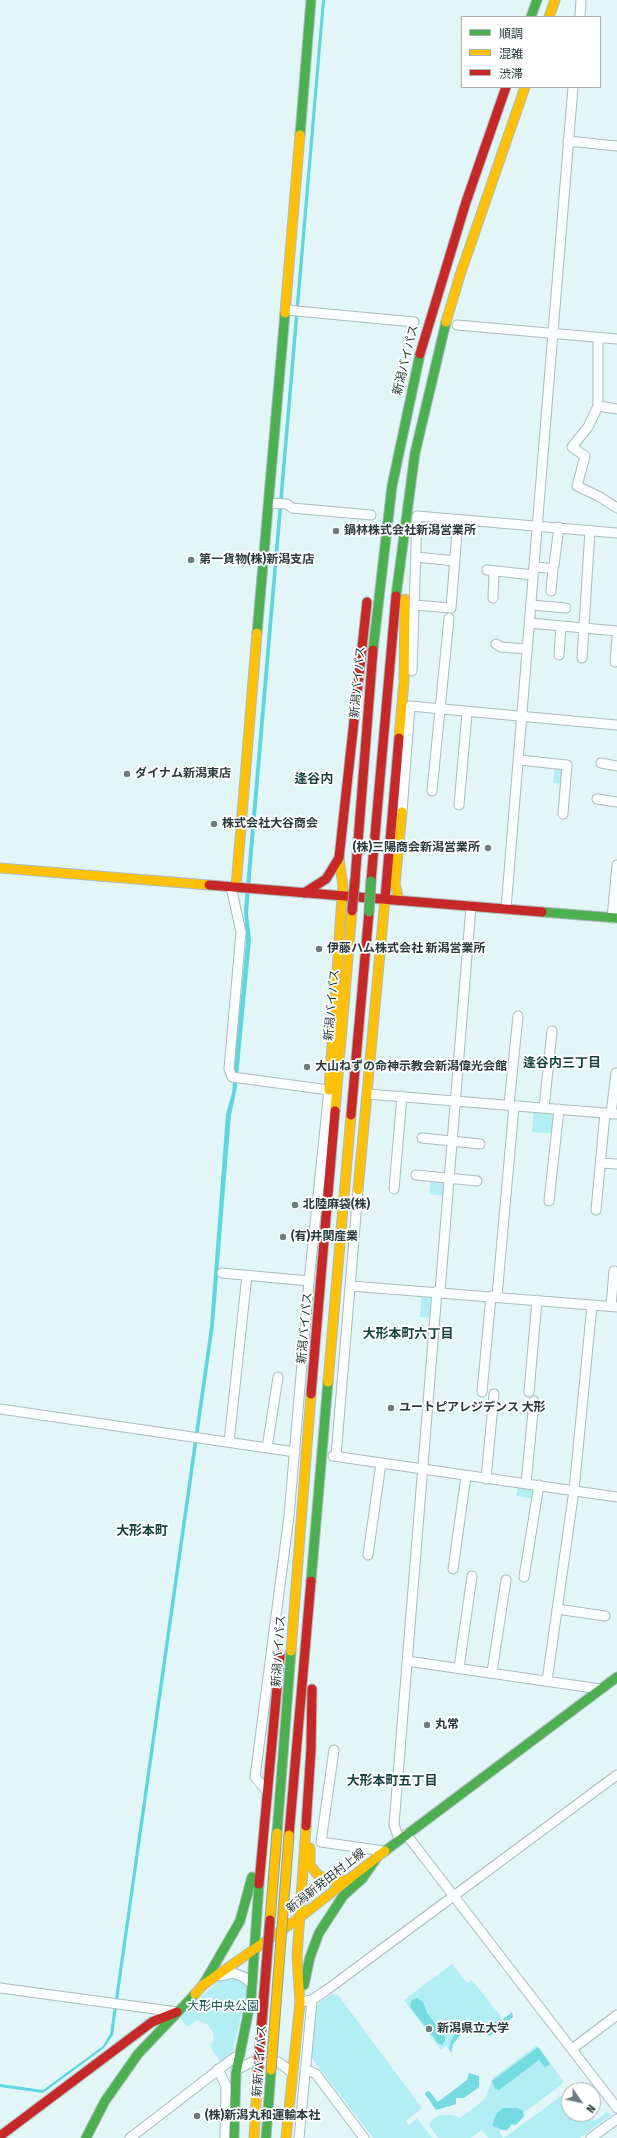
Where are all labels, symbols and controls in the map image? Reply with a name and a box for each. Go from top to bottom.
legend [461,16,601,88]
text: 順調 [499,27,523,41]
text: 混雑 [499,47,523,61]
text: 渋滞 [499,67,523,81]
street label: 新潟バイパス [390,323,422,397]
place label: 鍋林株式会社新潟営業所 [344,524,476,538]
marker: 鍋林株式会社新潟営業所 [331,526,341,536]
place label: 第一貨物(株)新潟支店 [199,553,314,567]
marker: 第一貨物(株)新潟支店 [186,555,196,565]
street label: 新潟バイパス [348,646,368,718]
place label: ダイナム新潟東店 [135,767,231,781]
marker: ダイナム新潟東店 [122,769,132,779]
district label: 逢谷内 [295,771,333,787]
place label: 株式会社大谷商会 [222,817,318,831]
marker: 株式会社大谷商会 [209,819,219,829]
place label: (株)三陽商会新潟営業所 [353,841,480,855]
marker: (株)三陽商会新潟営業所 [483,843,493,853]
place label: 伊藤ハム株式会社 新潟営業所 [327,942,485,956]
marker: 伊藤ハム株式会社 新潟営業所 [314,944,324,954]
street label: 新潟バイパス [322,969,342,1041]
district label: 逢谷内三丁目 [523,1055,601,1071]
place label: 大山ねずの命神示教会新潟偉光会館 [315,1060,507,1074]
marker: 大山ねずの命神示教会新潟偉光会館 [302,1062,312,1072]
place label: 北陸麻袋(株) [303,1198,370,1212]
marker: 北陸麻袋(株) [290,1200,300,1210]
place label: (有)井関産業 [291,1230,358,1244]
marker: (有)井関産業 [278,1232,288,1242]
street label: 新潟バイパス [295,1292,315,1364]
district label: 大形本町六丁目 [363,1326,453,1342]
place label: ユートピアレジデンス 大形 [399,1401,545,1415]
marker: ユートピアレジデンス 大形 [386,1403,396,1413]
district label: 大形本町 [116,1523,168,1539]
street label: 新潟バイパス [269,1615,289,1687]
place label: 丸常 [435,1718,459,1732]
marker: 丸常 [422,1720,432,1730]
district label: 大形本町五丁目 [347,1773,437,1789]
street label: 新潟新発田村上線 [284,1846,368,1916]
park label: 大形中央公園 [187,2000,259,2014]
place label: 新潟県立大学 [437,2022,509,2036]
marker: 新潟県立大学 [424,2024,434,2034]
street label: 新新バイパス [250,2025,270,2097]
north arrow [561,2082,601,2122]
text: N [583,2102,598,2115]
place label: (株)新潟丸和運輸本社 [205,2109,320,2123]
marker: (株)新潟丸和運輸本社 [192,2111,202,2121]

